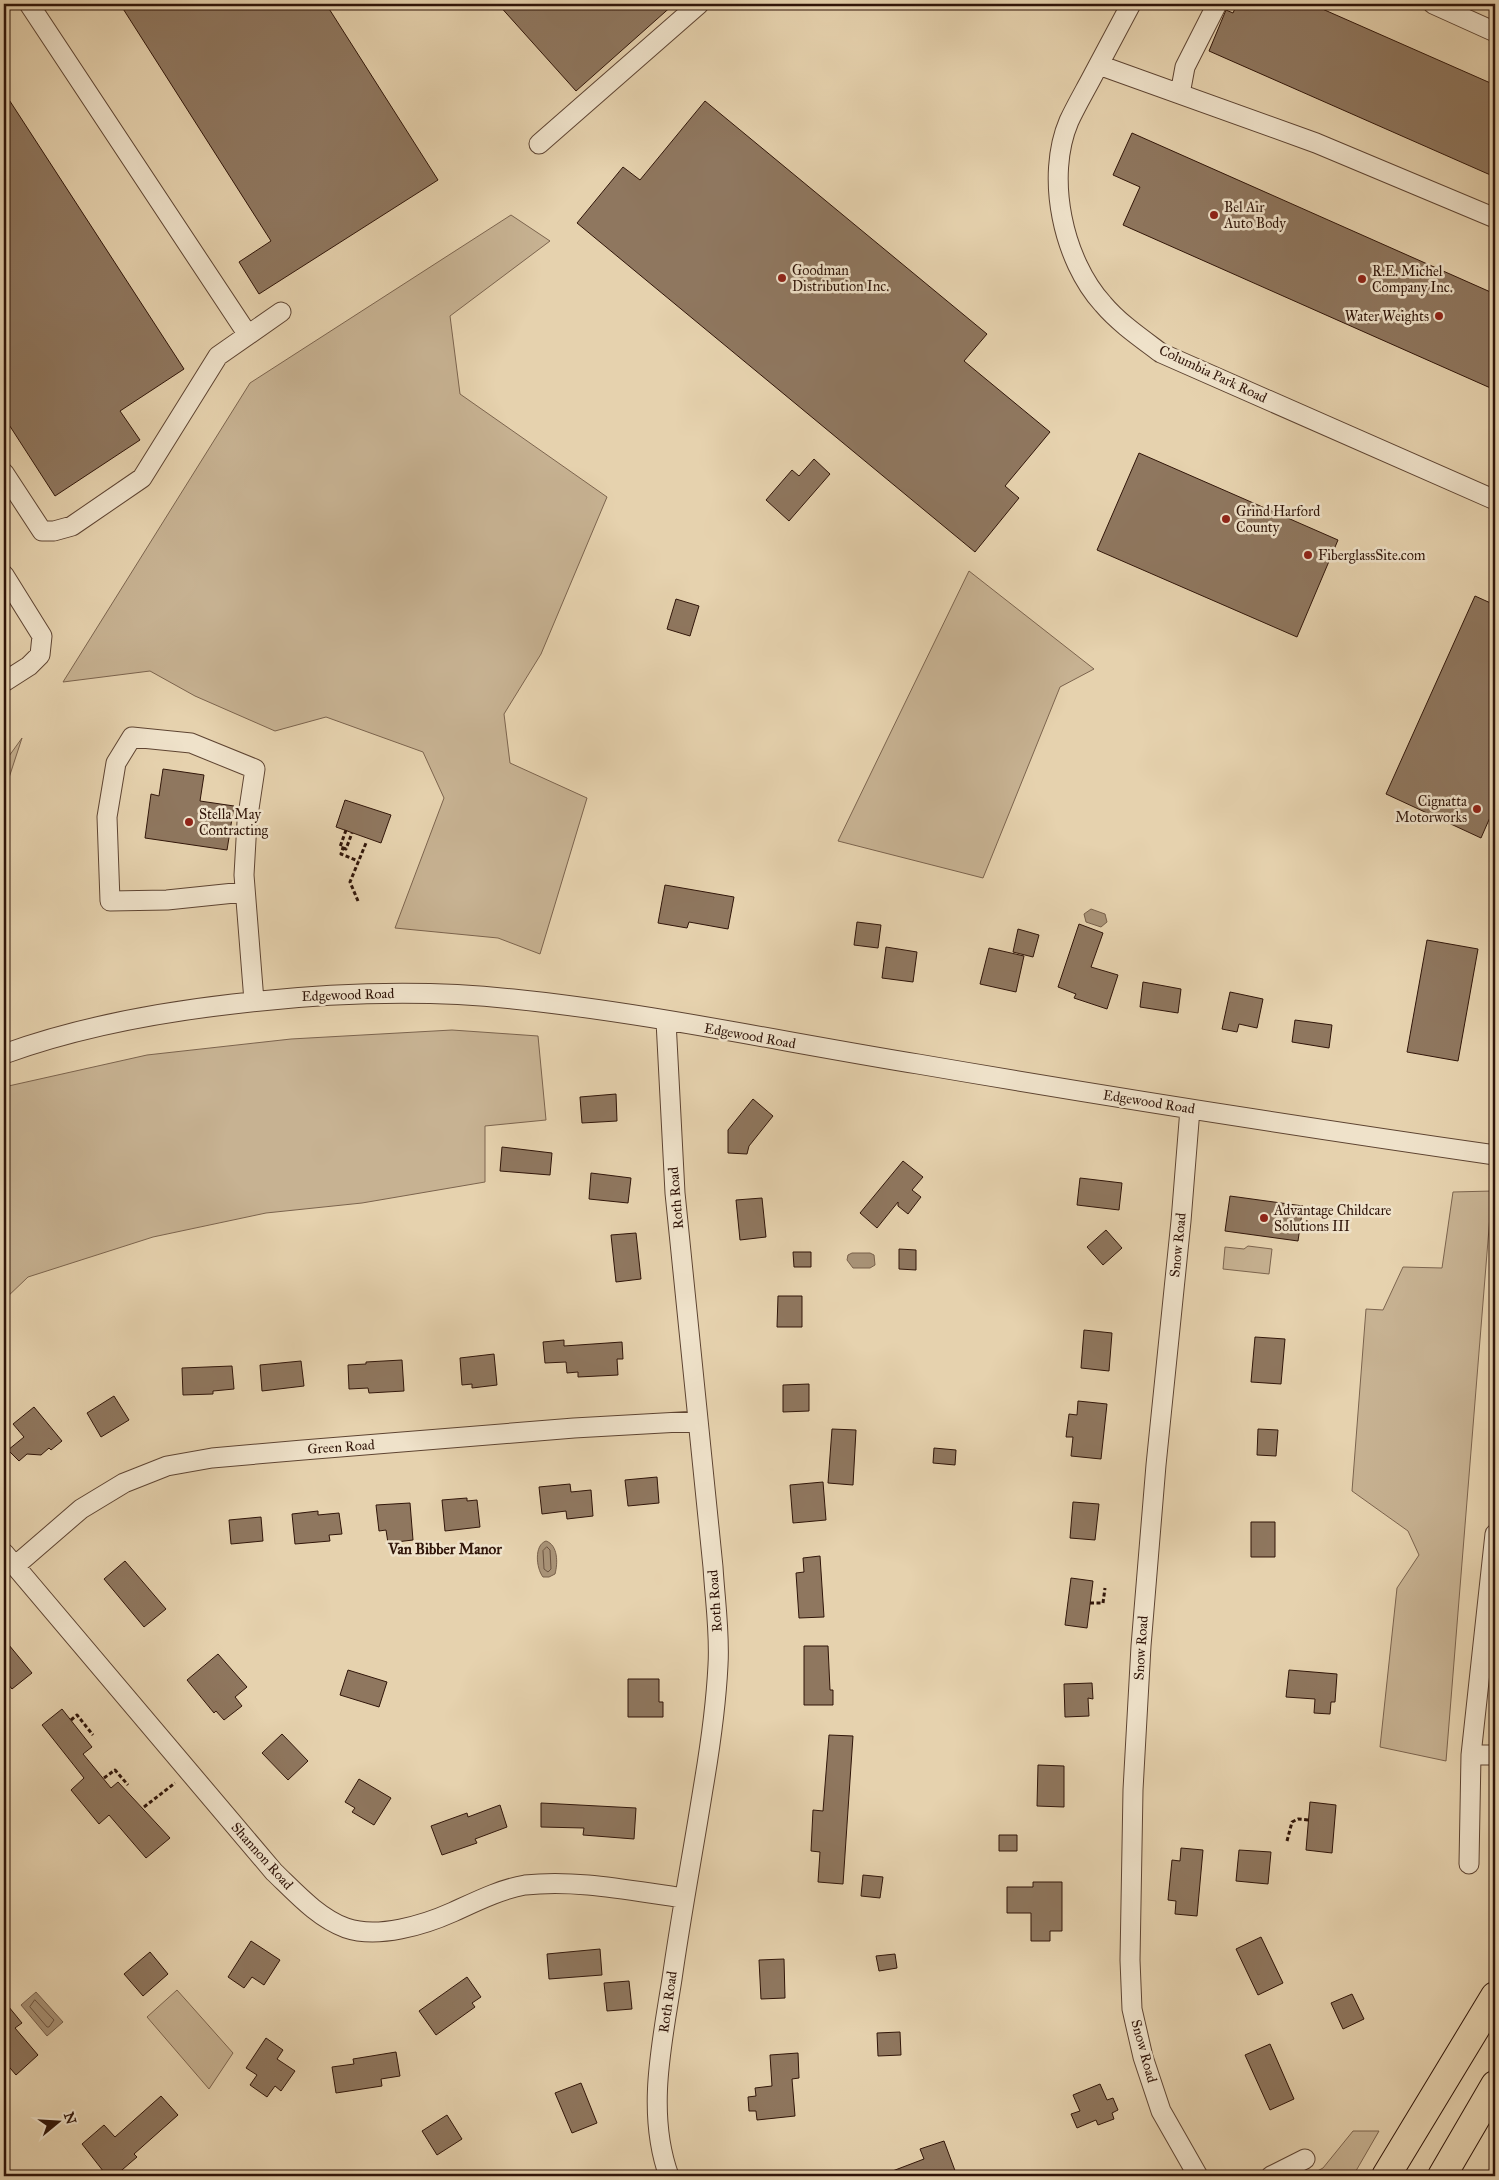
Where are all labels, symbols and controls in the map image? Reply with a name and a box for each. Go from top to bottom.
place label: Bel Air Auto Body [1223,199,1286,232]
marker: Bel Air Auto Body [1208,209,1220,221]
place label: Goodman Distribution Inc. [792,262,889,295]
place label: R.E. Michel Company Inc. [1372,263,1453,296]
marker: Goodman Distribution Inc. [776,272,788,284]
marker: R.E. Michel Company Inc. [1356,273,1368,285]
place label: Water Weights [1345,308,1429,325]
marker: Water Weights [1433,310,1445,322]
street label: Columbia Park Road [1156,342,1270,406]
place label: Grind Harford County [1236,503,1320,536]
marker: Grind Harford County [1220,513,1232,525]
place label: FiberglassSite.com [1318,547,1426,564]
marker: FiberglassSite.com [1302,549,1314,561]
place label: Cignatta Motorworks [1395,793,1467,826]
marker: Cignatta Motorworks [1471,803,1483,815]
place label: Stella May Contracting [199,806,269,839]
marker: Stella May Contracting [183,816,195,828]
street label: Edgewood Road [301,985,395,1005]
street label: Edgewood Road [703,1020,797,1052]
street label: Edgewood Road [1102,1086,1196,1118]
street label: Roth Road [665,1166,687,1230]
place label: Advantage Childcare Solutions III [1273,1202,1392,1235]
street label: Snow Road [1166,1212,1190,1278]
marker: Advantage Childcare Solutions III [1258,1212,1270,1224]
street label: Green Road [307,1436,375,1458]
district label: Van Bibber Manor [387,1540,502,1558]
street label: Roth Road [704,1569,726,1633]
street label: Snow Road [1130,1615,1152,1681]
street label: Shannon Road [227,1819,297,1893]
street label: Roth Road [655,1970,681,2034]
street label: Snow Road [1127,2018,1161,2084]
north arrow [32,2098,82,2148]
text: N [60,2110,80,2127]

